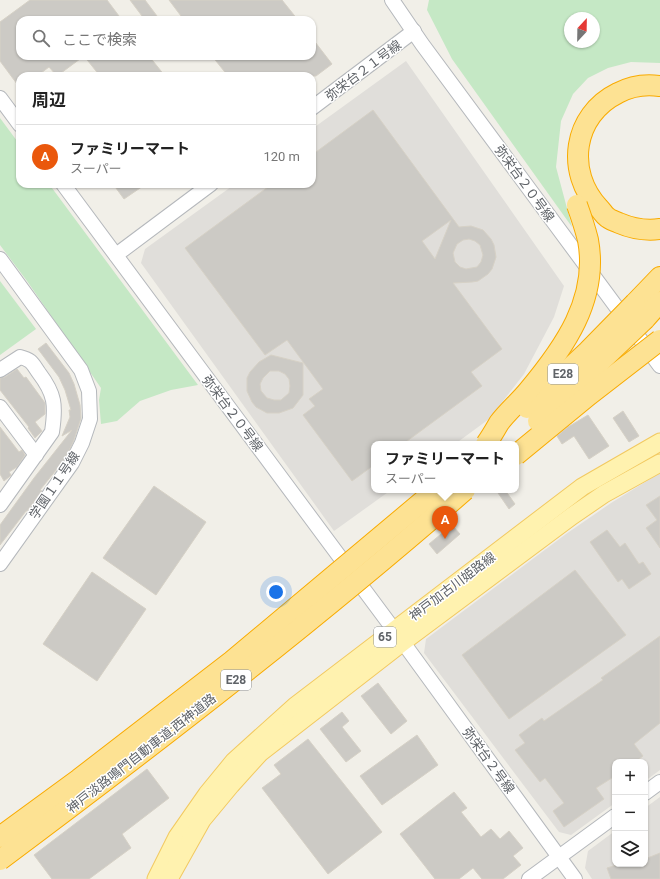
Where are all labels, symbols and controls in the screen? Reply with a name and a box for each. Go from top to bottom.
north arrow [564,12,600,48]
search box [16,16,316,60]
icon: search [30,27,52,49]
text: ここで検索 [62,31,137,49]
street label: 弥栄台２１号線 [322,37,404,104]
text: 周辺 [32,90,66,110]
text: ファミリーマート [70,140,190,158]
street label: 弥栄台２０号線 [492,142,557,225]
text: A [41,149,49,164]
text: 120 m [263,149,300,164]
text: スーパー [70,161,122,176]
road number: E28 [548,364,578,384]
street label: 弥栄台２０号線 [199,372,266,454]
popup [371,441,519,493]
street label: 学園１１号線 [26,449,82,522]
text: ファミリーマート [385,450,505,468]
text: スーパー [385,471,437,486]
pin: A [432,506,458,539]
street label: 神戸加古川姫路線 [406,549,498,624]
your location [266,582,286,602]
road number: 65 [374,627,396,647]
road number: E28 [221,670,251,690]
street label: 神戸淡路鳴門自動車道;西神道路 [64,691,219,816]
street label: 弥栄台２号線 [460,724,518,796]
map controls [612,759,648,867]
button: + [612,759,648,795]
button: − [612,795,648,831]
button: layers [612,831,648,867]

